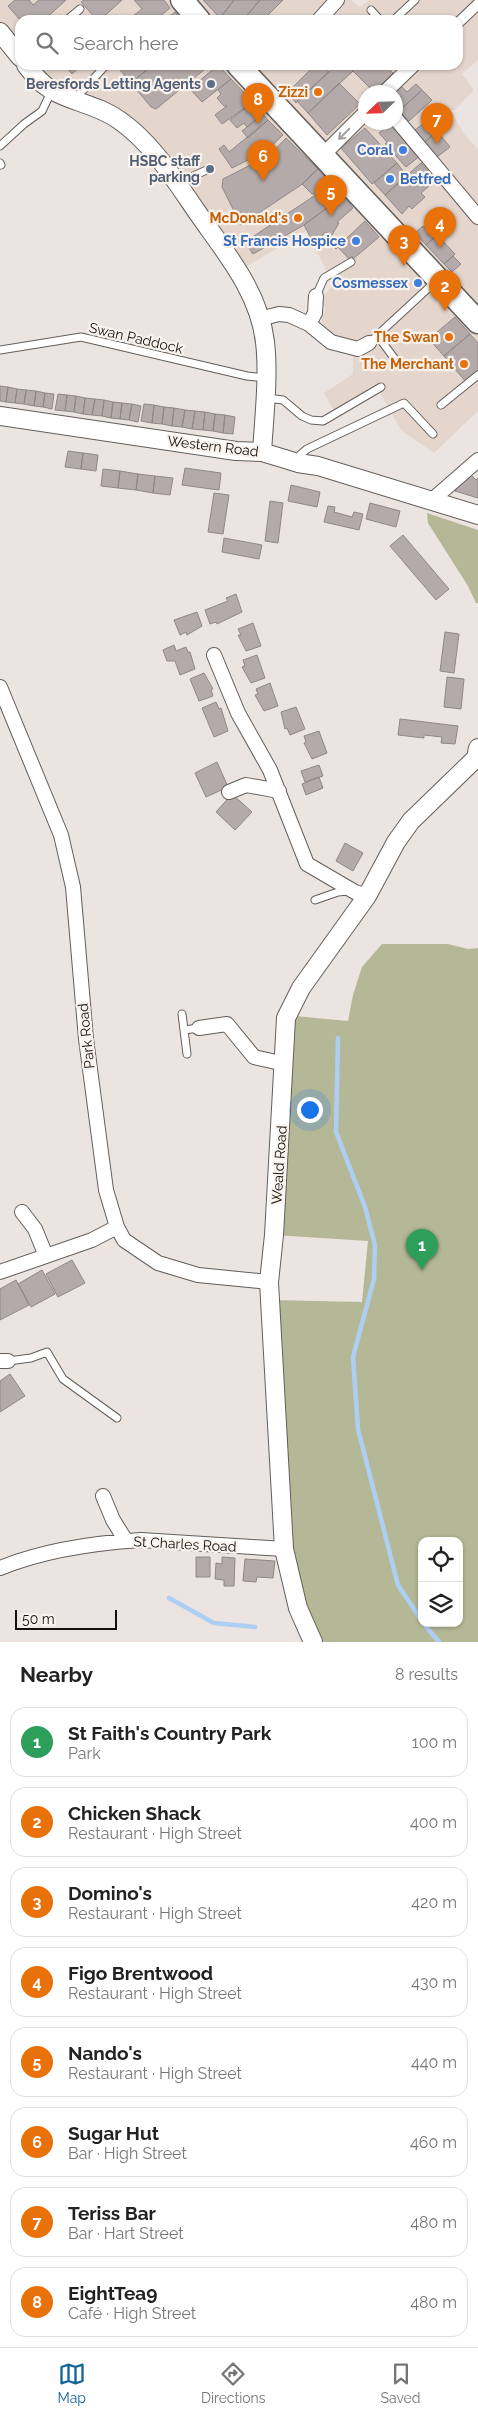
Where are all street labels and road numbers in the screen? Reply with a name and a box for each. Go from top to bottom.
street label: Swan Paddock [87,319,185,357]
street label: Western Road [167,432,259,460]
street label: Park Road [75,1002,97,1070]
street label: Weald Road [268,1125,290,1205]
street label: St Charles Road [133,1533,237,1555]

